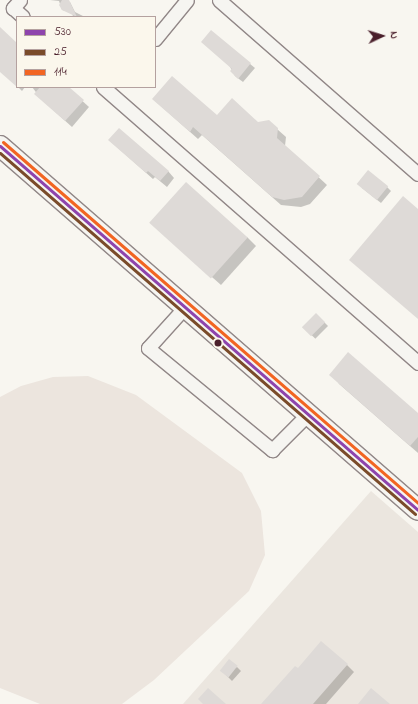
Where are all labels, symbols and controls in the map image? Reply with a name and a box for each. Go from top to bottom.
legend [16,16,156,88]
north arrow [362,16,402,56]
text: 530 [54,23,71,41]
text: N [386,31,402,39]
text: 25 [54,43,67,61]
text: 114 [54,63,67,81]
unlabelled marker [213,338,223,348]

